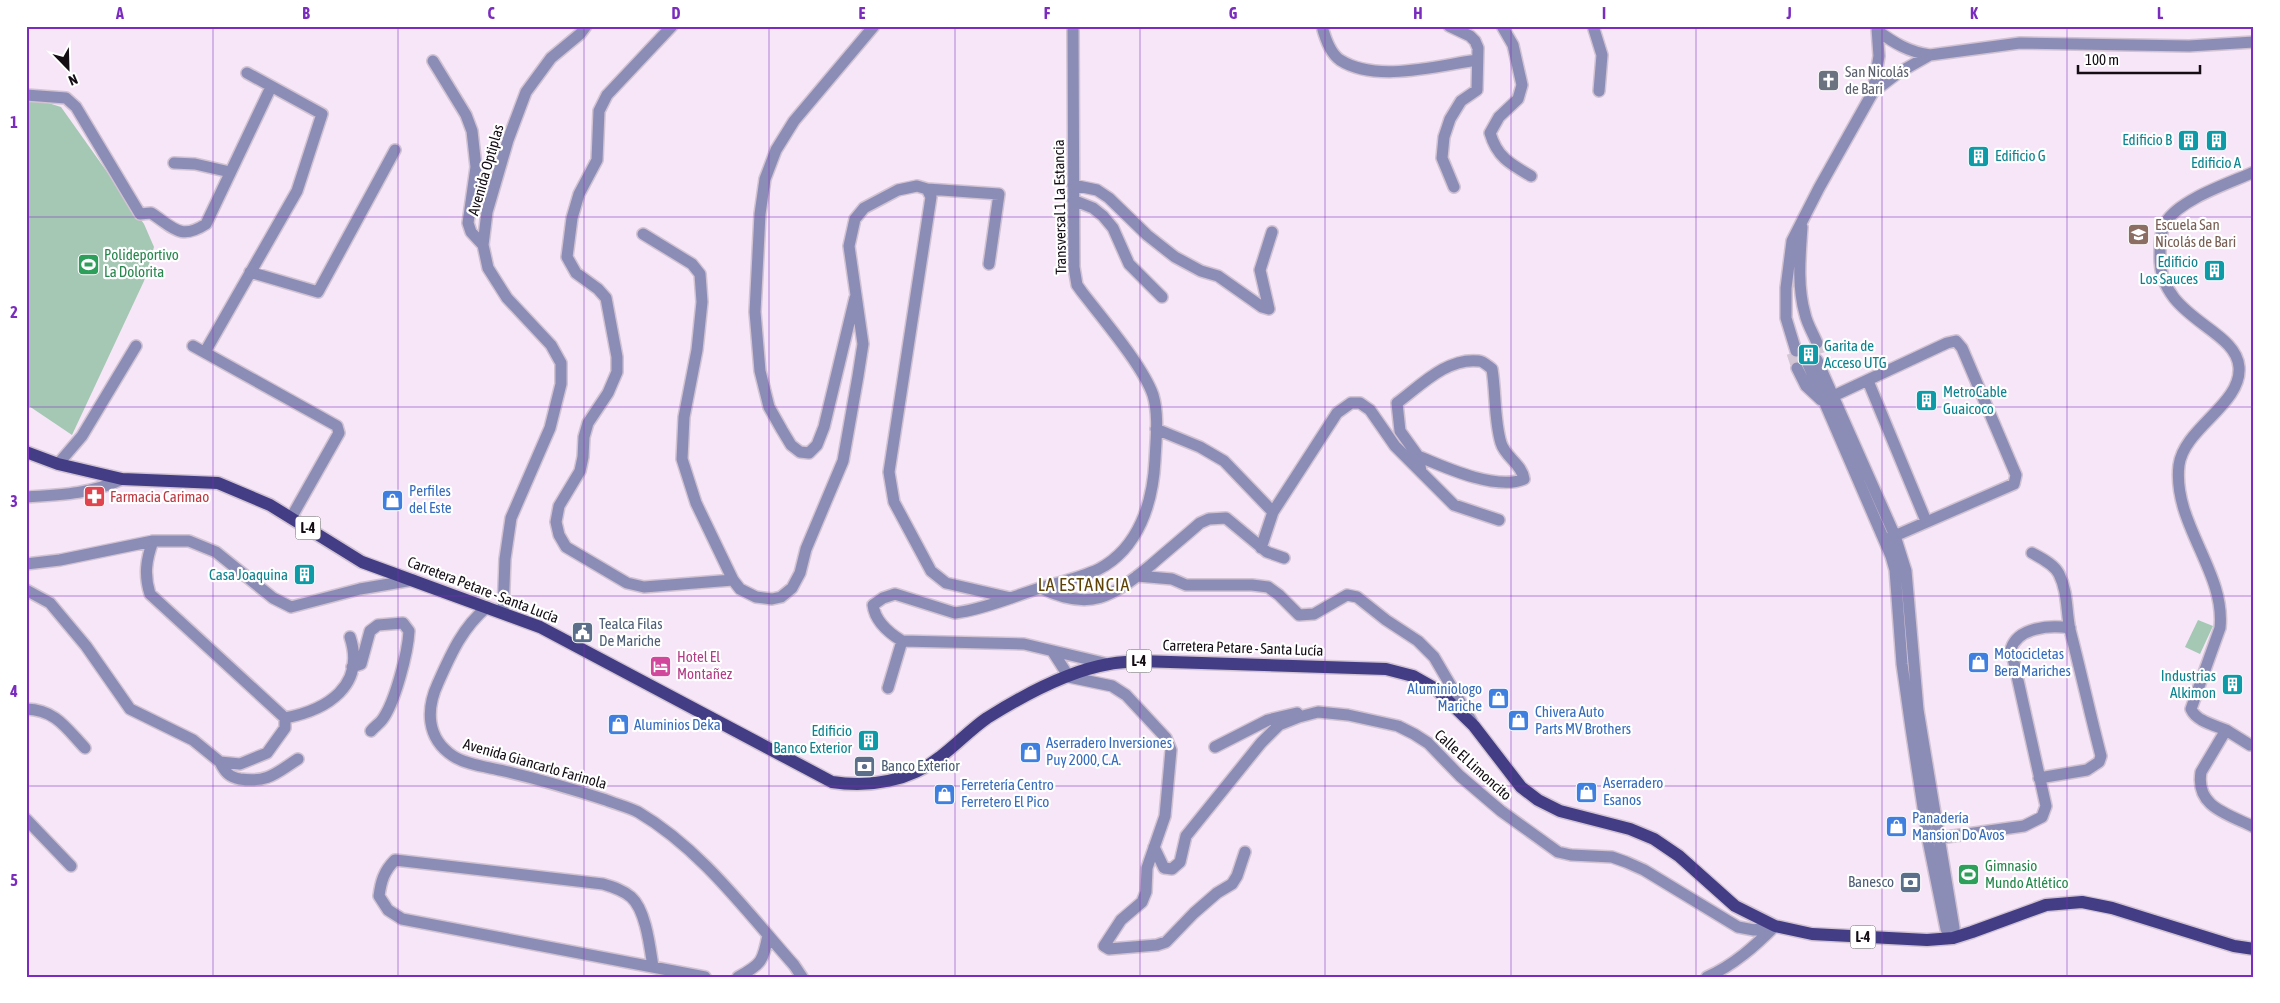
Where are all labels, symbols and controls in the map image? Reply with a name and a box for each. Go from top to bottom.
text: A [115,4,124,22]
text: B [302,4,310,22]
text: C [487,4,495,22]
text: D [672,4,681,22]
text: E [859,4,866,22]
text: F [1044,4,1051,22]
text: G [1229,4,1238,22]
text: H [1413,4,1423,22]
text: I [1602,4,1606,22]
text: J [1785,4,1792,22]
text: K [1970,4,1978,22]
text: L [2157,4,2164,22]
north arrow [42,42,92,92]
scale bar [2078,42,2200,74]
text: 100 m [2085,51,2119,68]
place label: San Nicolás de Bari [1845,63,1909,97]
church icon: San Nicolás de Bari [1817,69,1841,93]
text: N [66,71,80,89]
text: 1 [10,113,18,131]
street label: Avenida Optiplas [464,122,507,217]
building icon: Edificio B [2176,128,2200,152]
building icon: Edificio A [2204,128,2228,152]
place label: Edificio B [2122,131,2172,148]
street label: Transversal 1 La Estancia [1050,139,1069,275]
building icon: Edificio G [1967,144,1991,168]
place label: Edificio G [1995,147,2046,164]
place label: Edificio A [2191,154,2242,171]
place label: Escuela San Nicolás de Bari [2155,216,2236,250]
school or university icon: Escuela San Nicolás de Bari [2127,222,2151,246]
place label: Polideportivo La Dolorita [104,246,179,280]
sports icon: Polideportivo La Dolorita [76,252,100,276]
place label: Edificio Los Sauces [2140,253,2198,287]
building icon: Edificio Los Sauces [2202,259,2226,283]
text: 2 [10,303,18,321]
place label: Garita de Acceso UTG [1824,337,1887,371]
building icon: Garita de Acceso UTG [1796,343,1820,367]
place label: MetroCable Guaicoco [1943,383,2007,417]
building icon: MetroCable Guaicoco [1915,389,1939,413]
place label: Perfiles del Este [409,482,452,516]
pharmacy icon: Farmacia Carimao [82,485,106,509]
place label: Farmacia Carimao [110,488,209,505]
shop icon: Perfiles del Este [381,488,405,512]
text: 3 [10,492,18,510]
road number: L-4 [296,516,320,540]
street label: Carretera Petare - Santa Lucía [405,553,561,626]
building icon: Casa Joaquina [292,563,316,587]
place label: Casa Joaquina [209,566,288,583]
district label: LA ESTANCIA [1038,574,1130,595]
place label: Tealca Filas De Mariche [599,615,663,649]
public building icon: Tealca Filas De Mariche [571,621,595,645]
street label: Carretera Petare - Santa Lucía [1162,636,1324,659]
place label: Motocicletas Bera Mariches [1994,645,2071,679]
place label: Hotel El Montañez [677,648,733,682]
road number: L-4 [1126,649,1152,672]
shop icon: Motocicletas Bera Mariches [1966,651,1990,675]
hotel icon: Hotel El Montañez [649,654,673,678]
place label: Industrias Alkimon [2161,667,2216,701]
building icon: Industrias Alkimon [2220,673,2244,697]
place label: Aluminiologo Mariche [1407,680,1482,714]
text: 4 [9,682,18,700]
shop icon: Aluminiologo Mariche [1486,686,1510,710]
place label: Chivera Auto Parts MV Brothers [1535,703,1631,737]
shop icon: Chivera Auto Parts MV Brothers [1507,709,1531,733]
shop icon: Aluminios Deka [606,713,630,737]
place label: Aluminios Deka [634,716,721,733]
place label: Edificio Banco Exterior [773,722,853,756]
street label: Calle El Limoncito [1431,726,1515,804]
building icon: Edificio Banco Exterior [856,728,880,752]
place label: Aserradero Inversiones Puy 2000, C.A. [1046,734,1172,768]
street label: Avenida Giancarlo Farinola [461,735,609,792]
shop icon: Aserradero Inversiones Puy 2000, C.A. [1018,740,1042,764]
bank icon: Banco Exterior [853,754,877,778]
place label: Banco Exterior [881,757,960,774]
place label: Aserradero Esanos [1603,774,1663,808]
place label: Ferretería Centro Ferretero El Pico [961,776,1054,810]
shop icon: Aserradero Esanos [1575,780,1599,804]
shop icon: Ferretería Centro Ferretero El Pico [933,782,957,806]
place label: Panadería Mansion Do Avos [1912,809,2005,843]
shop icon: Panadería Mansion Do Avos [1884,815,1908,839]
place label: Gimnasio Mundo Atlético [1985,857,2068,891]
sports icon: Gimnasio Mundo Atlético [1957,863,1981,887]
bank icon: Banesco [1898,870,1922,894]
text: 5 [10,871,18,889]
place label: Banesco [1848,873,1894,890]
road number: L-4 [1850,926,1876,949]

